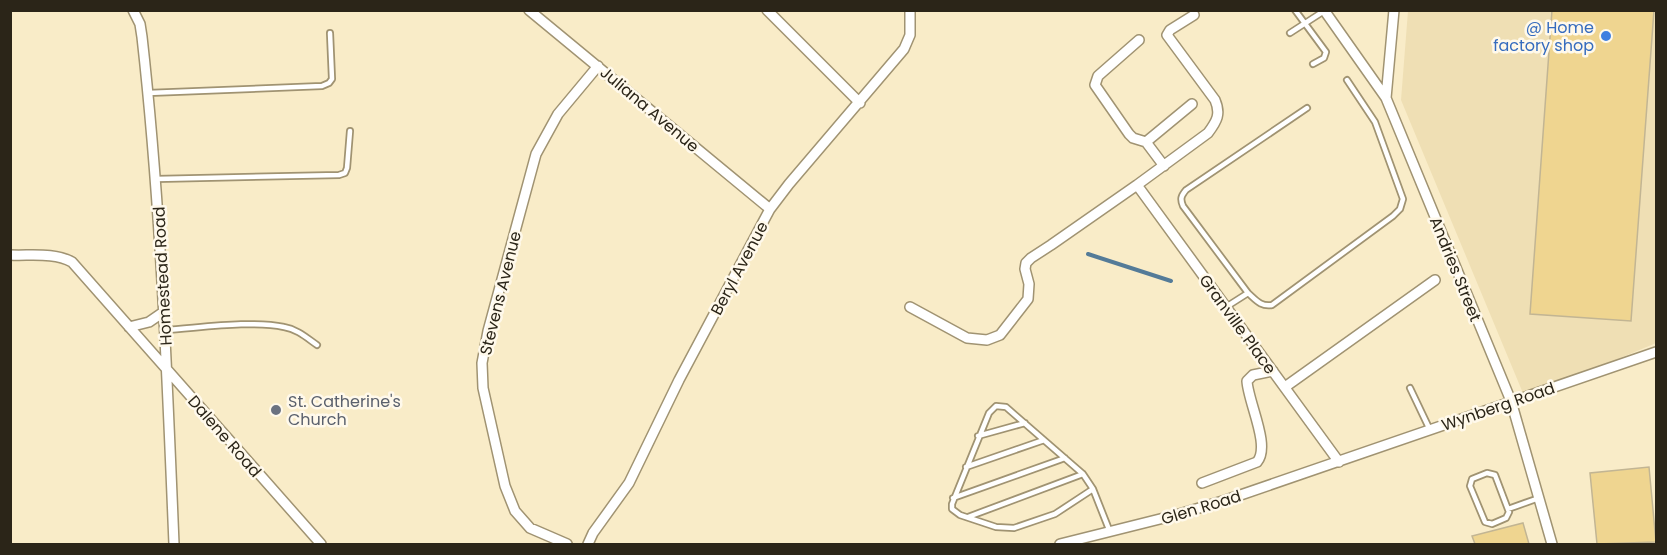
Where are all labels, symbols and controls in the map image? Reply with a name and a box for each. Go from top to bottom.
place label: @ Home factory shop [1493,16,1594,57]
marker: @ Home factory shop [1599,29,1613,43]
street label: Juliana Avenue [595,61,704,158]
street label: Homestead Road [147,206,178,346]
street label: Andries Street [1424,213,1487,325]
street label: Beryl Avenue [705,217,774,319]
street label: Stevens Avenue [474,229,527,358]
street label: Granville Place [1194,270,1282,379]
street label: Wynberg Road [1439,376,1558,437]
street label: Dalene Road [182,390,267,482]
place label: St. Catherine's Church [288,390,401,431]
marker: St. Catherine's Church [269,403,283,417]
street label: Glen Road [1158,484,1244,531]

